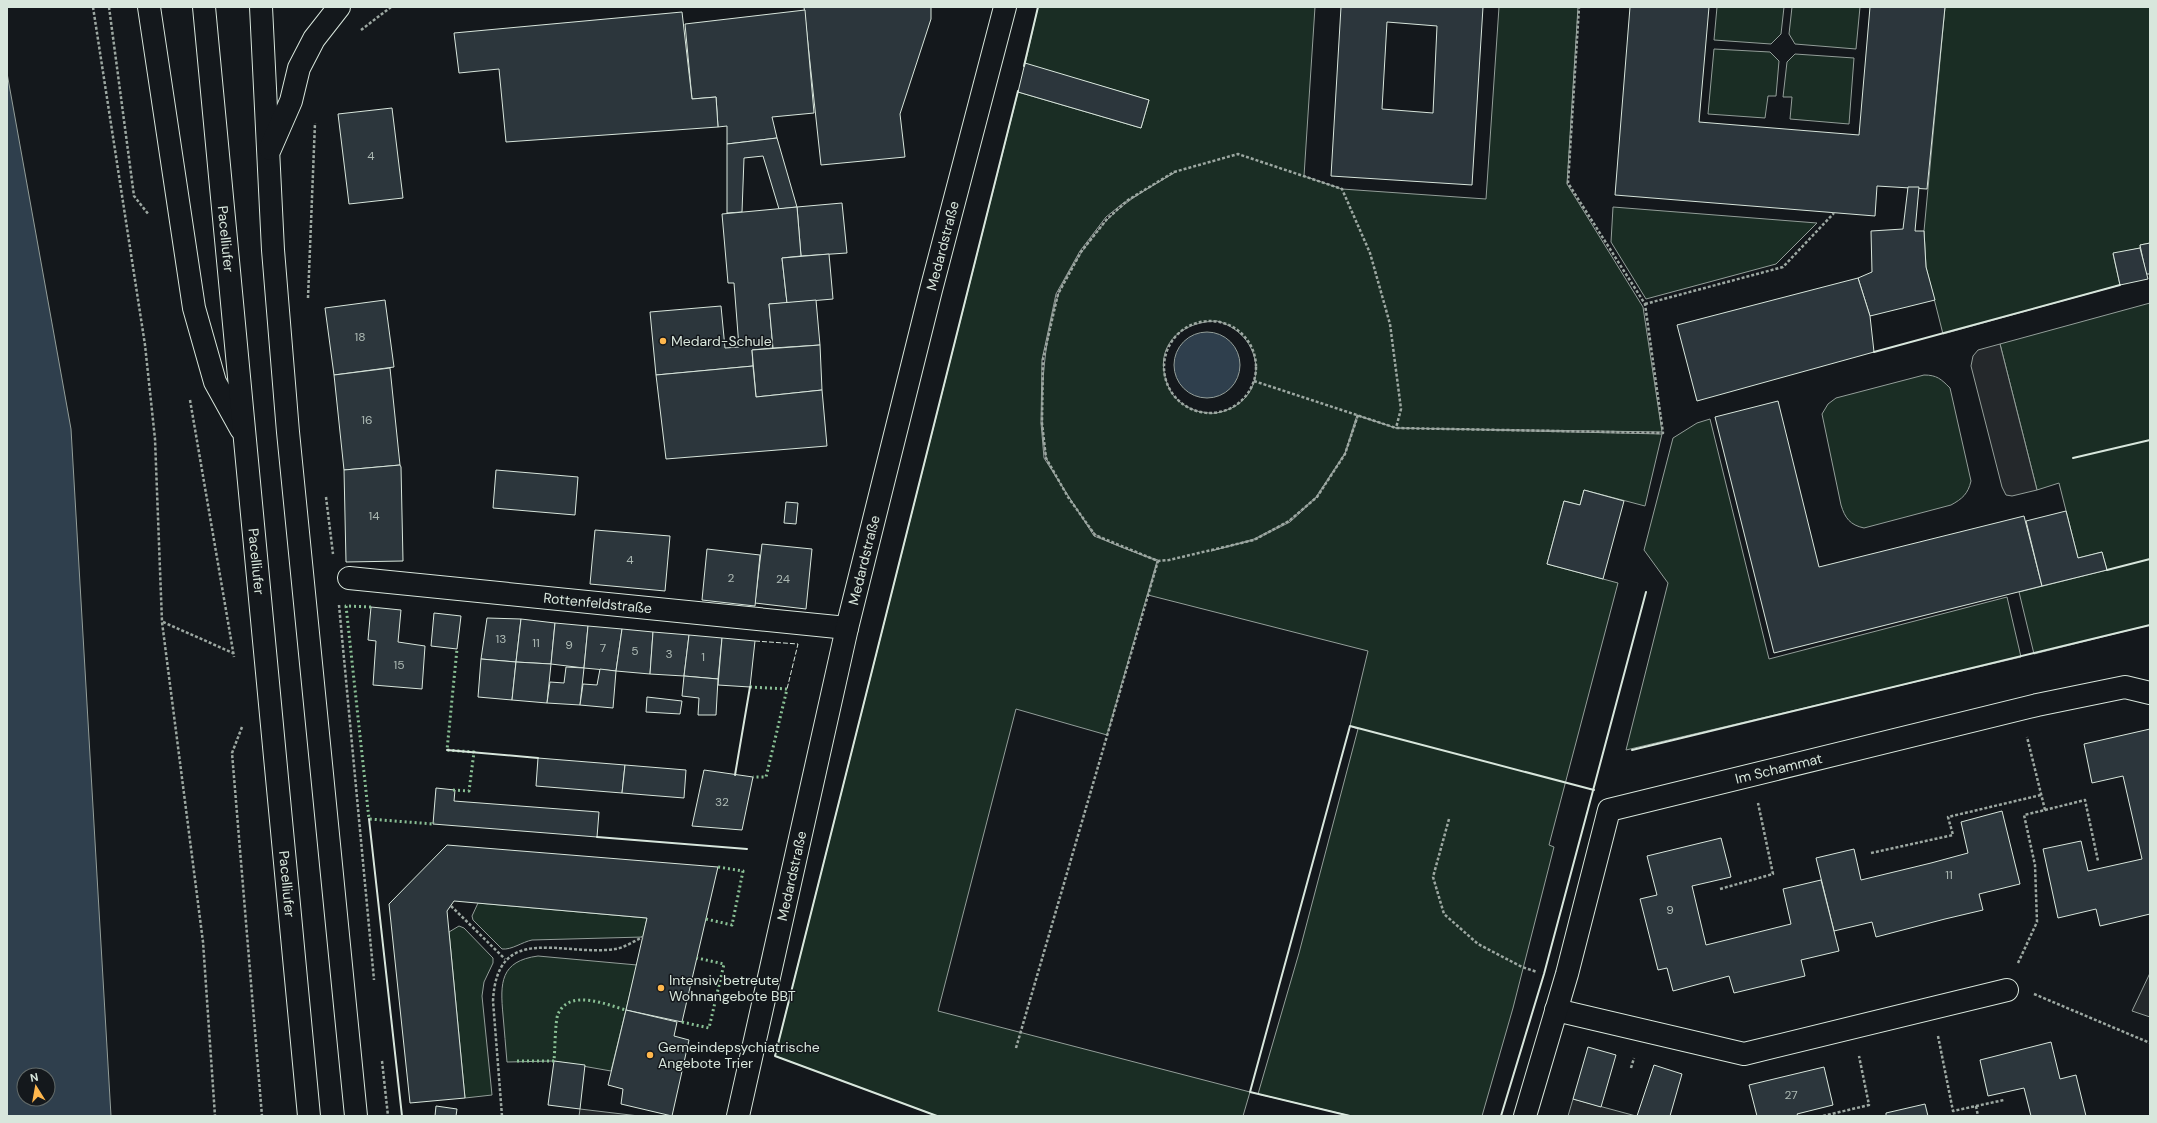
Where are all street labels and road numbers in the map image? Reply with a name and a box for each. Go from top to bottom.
street label: Medardstraße [922,199,963,293]
street label: Pacelliufer [214,205,238,273]
street label: Medardstraße [844,513,884,607]
street label: Pacelliufer [244,527,269,596]
street label: Rottenfeldstraße [543,589,653,617]
street label: Im Schammat [1733,749,1824,788]
street label: Medardstraße [773,829,810,923]
street label: Pacelliufer [275,850,299,918]

